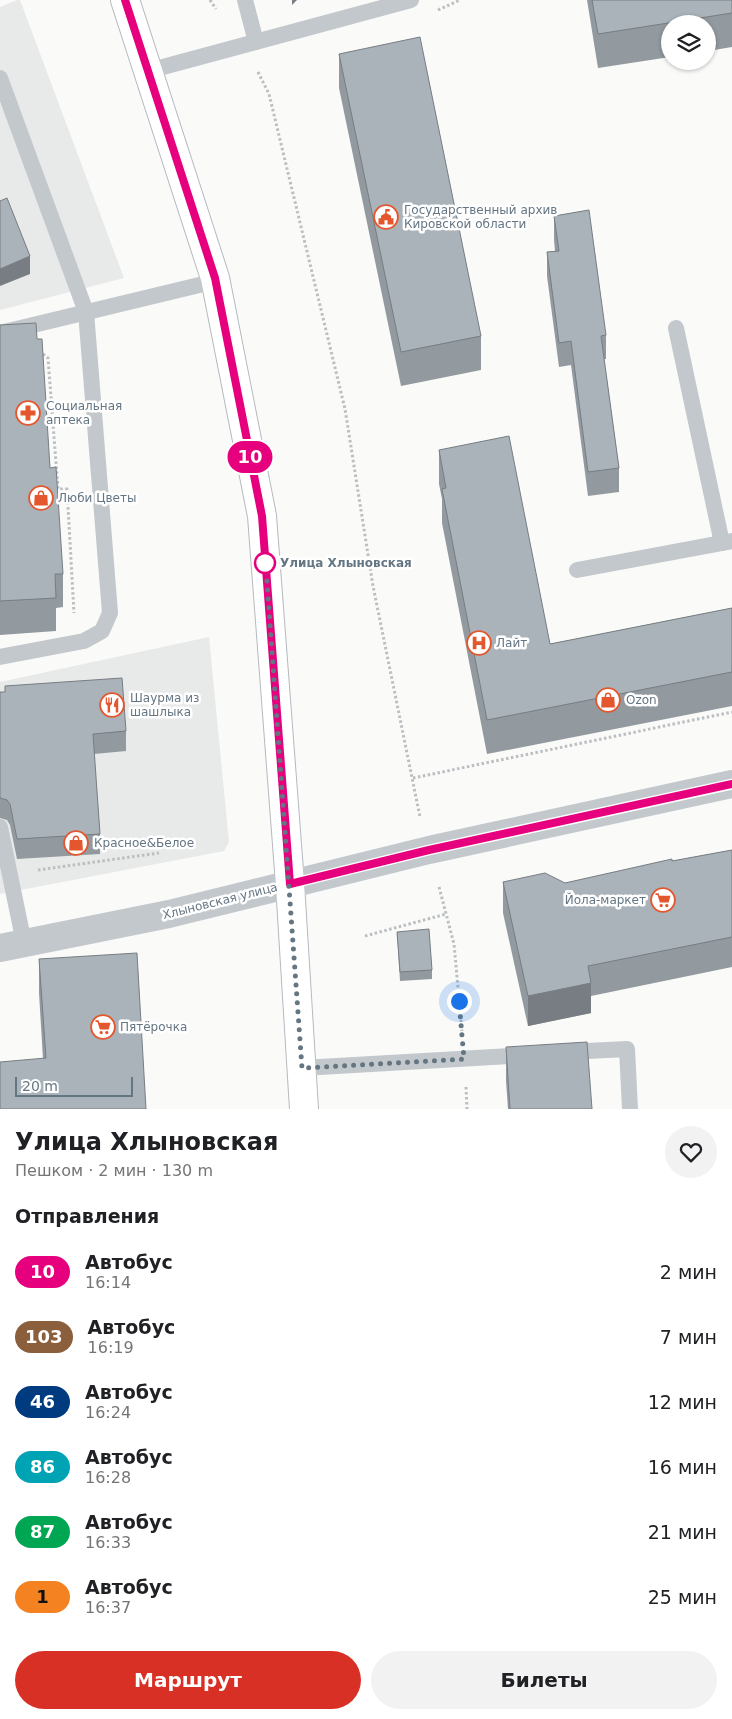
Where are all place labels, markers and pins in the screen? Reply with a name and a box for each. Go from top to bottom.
place label: Государственный архив Кировской области [404,203,557,231]
public building icon: Государственный архив Кировской области [373,204,399,230]
place label: Социальная аптека [46,399,122,427]
pharmacy icon: Социальная аптека [15,400,41,426]
shop icon: Люби Цветы [28,485,54,511]
place label: Люби Цветы [58,491,136,505]
marker: Улица Хлыновская [254,552,276,574]
place label: Улица Хлыновская [280,556,412,570]
hospital icon: Лайт [466,630,492,656]
place label: Лайт [496,636,527,650]
shop icon: Ozon [595,687,621,713]
place label: Шаурма из шашлыка [130,691,199,719]
restaurant icon: Шаурма из шашлыка [99,692,125,718]
place label: Ozon [626,693,657,707]
shop icon: Красное&Белое [63,830,89,856]
place label: Красное&Белое [94,836,194,850]
supermarket icon: Йола-маркет [650,887,676,913]
place label: Йола-маркет [565,892,646,907]
supermarket icon: Пятёрочка [90,1014,116,1040]
place label: Пятёрочка [120,1020,187,1034]

